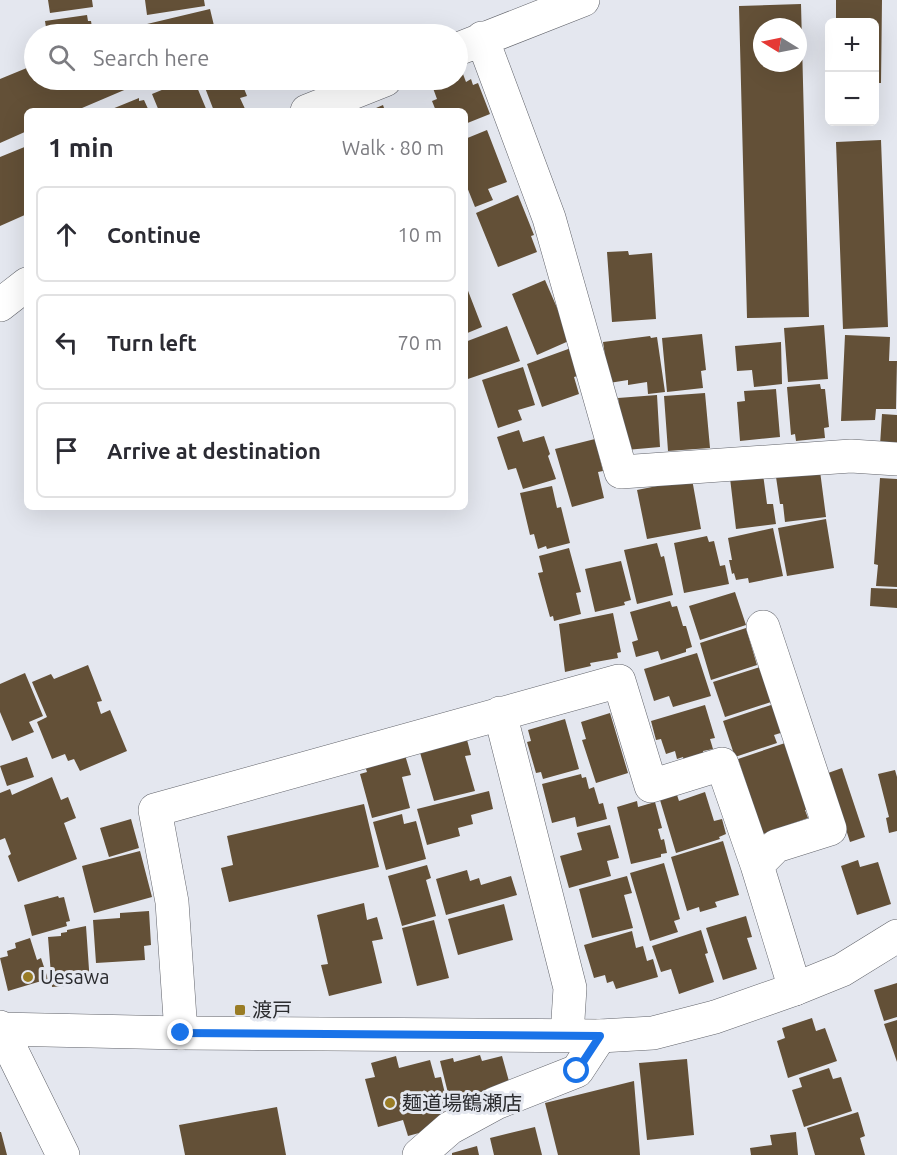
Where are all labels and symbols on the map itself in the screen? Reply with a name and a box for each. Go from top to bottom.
north arrow [753,18,807,72]
place label: Uesawa [40,965,109,988]
marker: Uesawa [21,970,35,984]
place label: 渡戸 [252,998,292,1021]
marker: 渡戸 [233,1003,247,1017]
route end [167,1019,193,1045]
route start [563,1057,589,1083]
place label: 麺道場鶴瀬店 [402,1091,522,1114]
marker: 麺道場鶴瀬店 [383,1096,397,1110]

